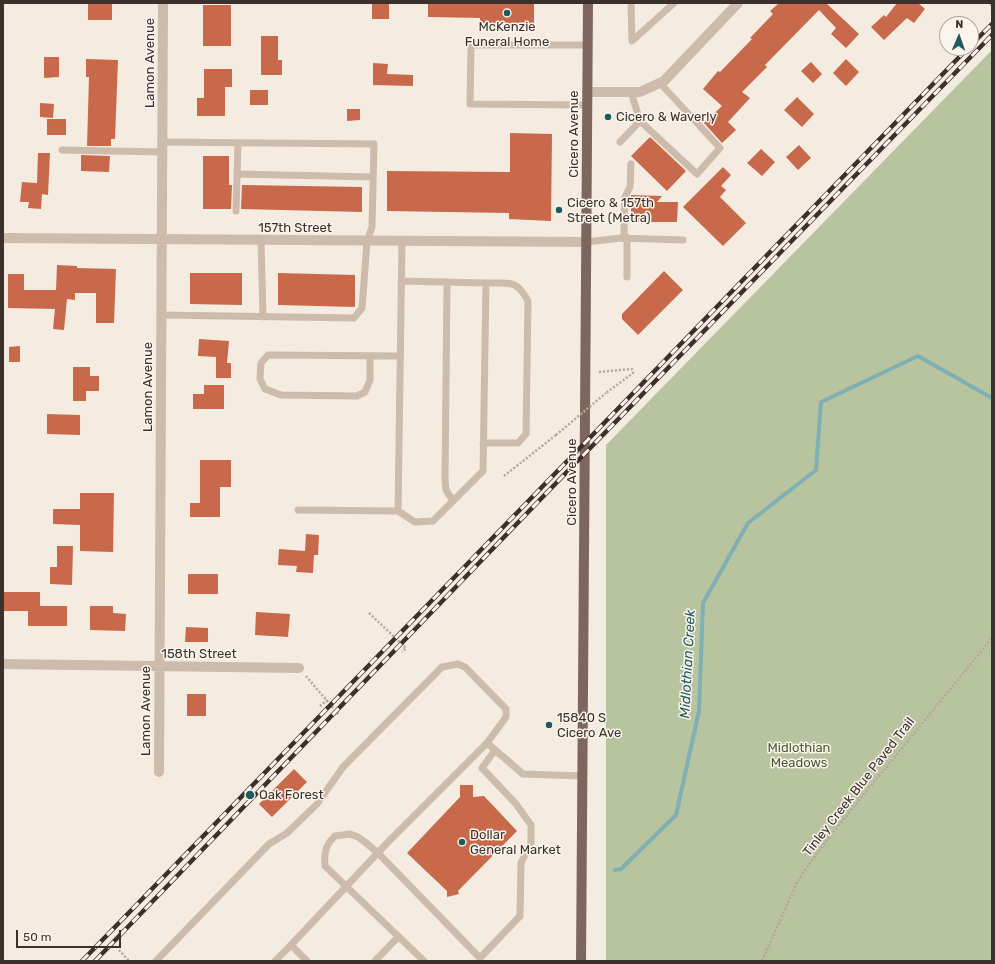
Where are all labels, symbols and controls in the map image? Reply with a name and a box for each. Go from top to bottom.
marker: McKenzie Funeral Home [502,8,512,18]
north arrow [939,16,979,56]
street label: Lamon Avenue [142,18,158,108]
text: N [955,18,964,31]
place label: McKenzie Funeral Home [465,19,549,50]
street label: Cicero Avenue [566,90,582,178]
place label: Cicero & Waverly [616,109,717,125]
marker: Cicero & Waverly [603,112,613,122]
place label: Cicero & 157th Street (Metra) [567,195,654,226]
marker: Cicero & 157th Street (Metra) [554,205,564,215]
street label: 157th Street [258,220,332,236]
street label: Lamon Avenue [140,342,156,432]
street label: Cicero Avenue [564,438,580,526]
water label: Midlothian Creek [677,609,699,719]
street label: 158th Street [161,646,237,662]
street label: Lamon Avenue [138,666,154,756]
place label: 15840 S Cicero Ave [557,710,621,741]
street label: Tinley Creek Blue Paved Trail [800,714,918,860]
marker: 15840 S Cicero Ave [544,720,554,730]
park label: Midlothian Meadows [768,740,830,771]
place label: Oak Forest [259,787,324,803]
marker: Oak Forest [244,789,256,801]
place label: Dollar General Market [470,827,561,858]
marker: Dollar General Market [457,837,467,847]
scale bar [18,922,123,948]
text: 50 m [23,930,51,944]

